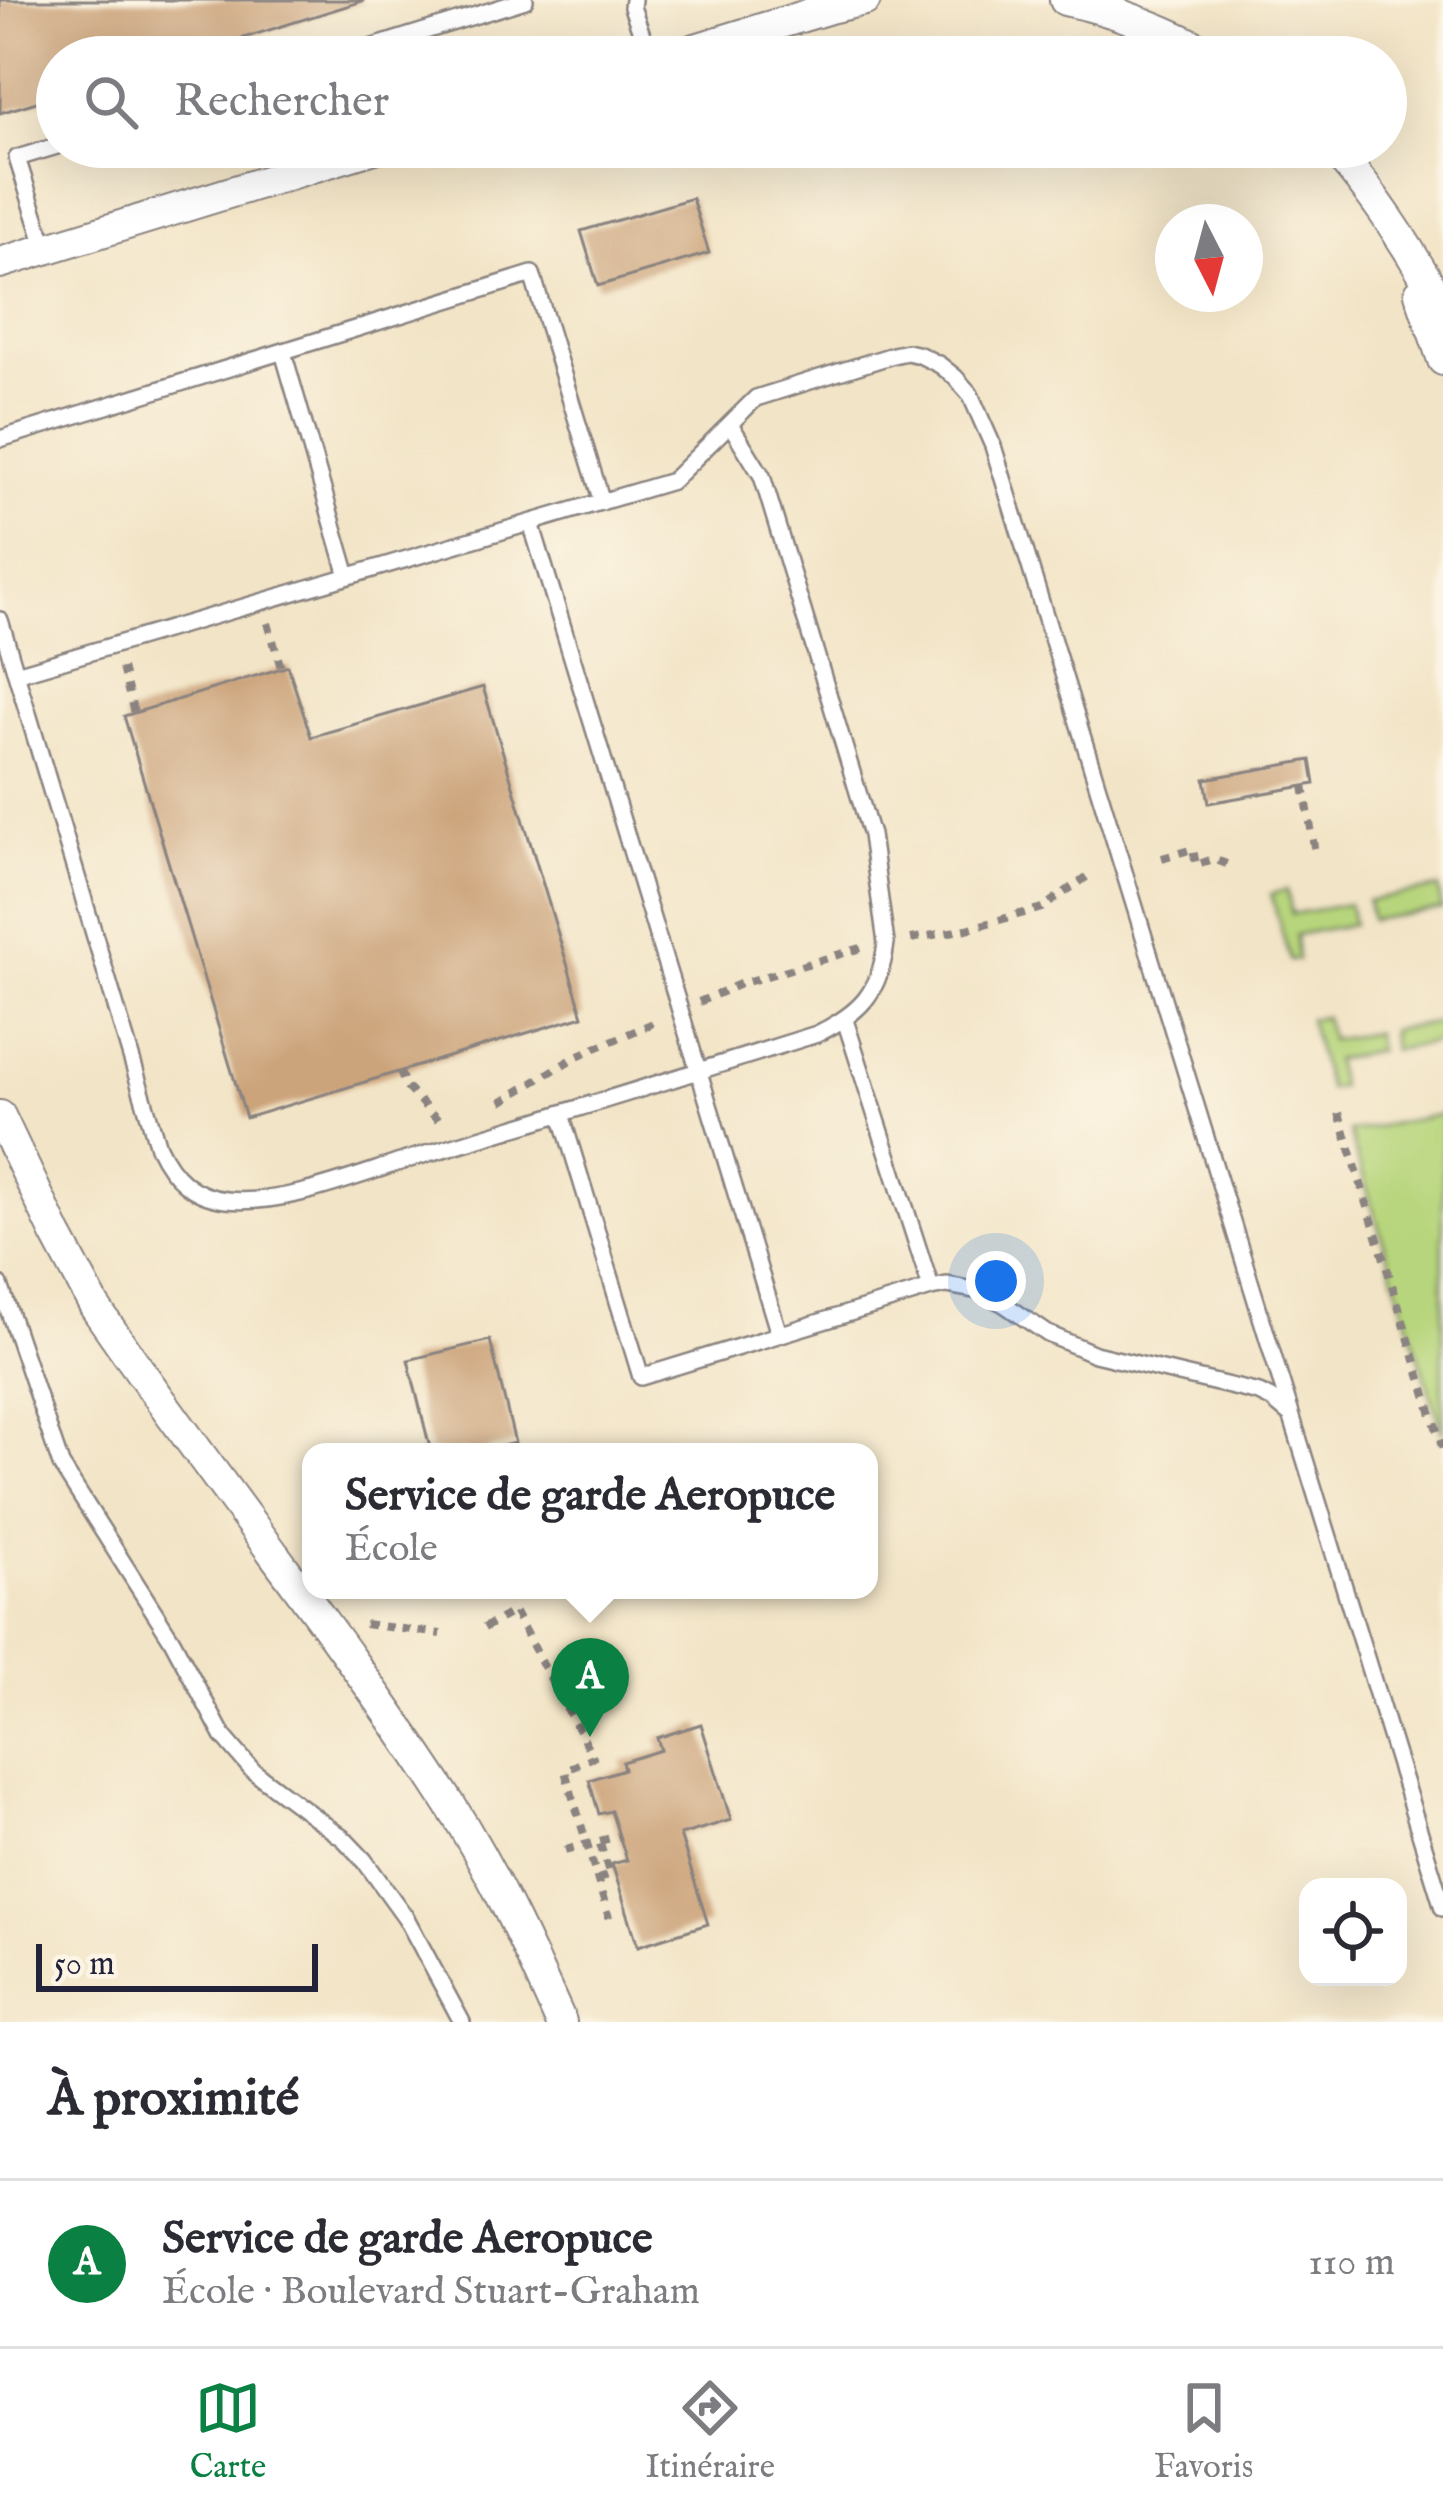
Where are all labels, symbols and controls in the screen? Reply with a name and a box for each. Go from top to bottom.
search box [36,36,1407,168]
icon: search [78,69,144,135]
text: Rechercher [174,74,389,131]
north arrow [1155,204,1263,312]
your location [966,1251,1026,1311]
popup [302,1443,878,1599]
text: Service de garde Aeropuce [345,1468,835,1525]
text: École [345,1525,438,1574]
pin: A [551,1638,629,1737]
map controls [1299,1878,1407,1986]
button: locate [1299,1878,1407,1986]
scale bar [36,1938,318,1991]
text: 50 m [54,1944,115,1986]
text: À proximité [48,2068,299,2133]
text: Service de garde Aeropuce [162,2211,653,2268]
text: A [74,2239,100,2288]
text: 110 m [1308,2239,1395,2288]
text: École · Boulevard Stuart-Graham [162,2268,700,2317]
tab: Carte [190,2375,266,2489]
tab: Itinéraire [646,2375,775,2489]
tab: Favoris [1154,2375,1253,2489]

